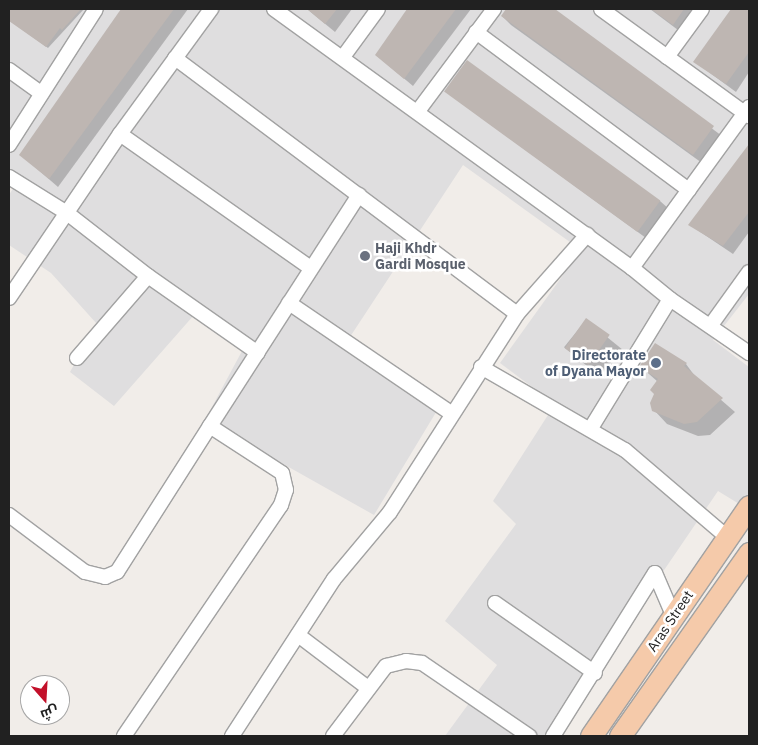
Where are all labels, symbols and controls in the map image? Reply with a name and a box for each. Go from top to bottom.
place label: Haji Khdr Gardi Mosque [375,240,466,272]
marker: Haji Khdr Gardi Mosque [359,250,371,262]
place label: Directorate of Dyana Mayor [545,347,646,380]
marker: Directorate of Dyana Mayor [650,357,662,369]
street label: Aras Street [643,587,697,655]
north arrow [20,675,70,725]
text: ش [38,702,61,725]

